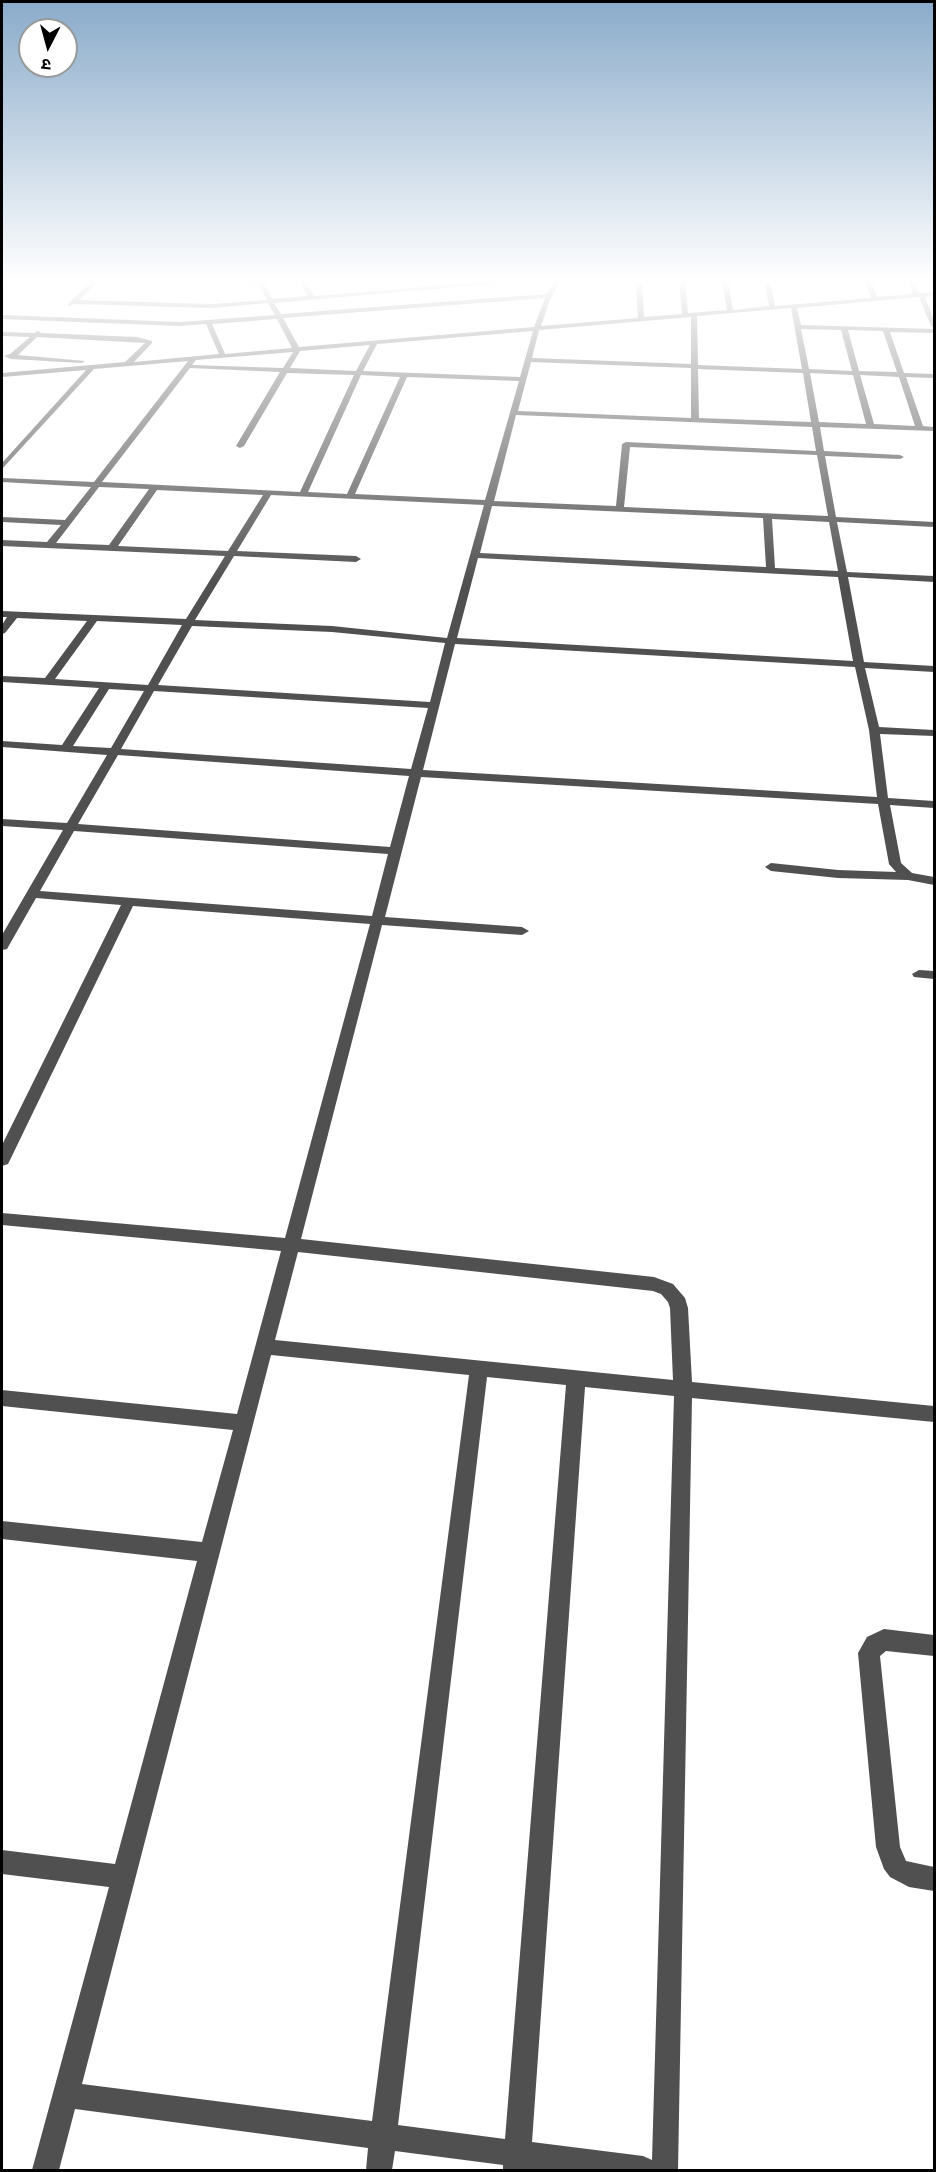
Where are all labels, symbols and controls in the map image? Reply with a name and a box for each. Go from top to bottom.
north arrow [18,18,78,78]
text: उ [41,54,52,74]

